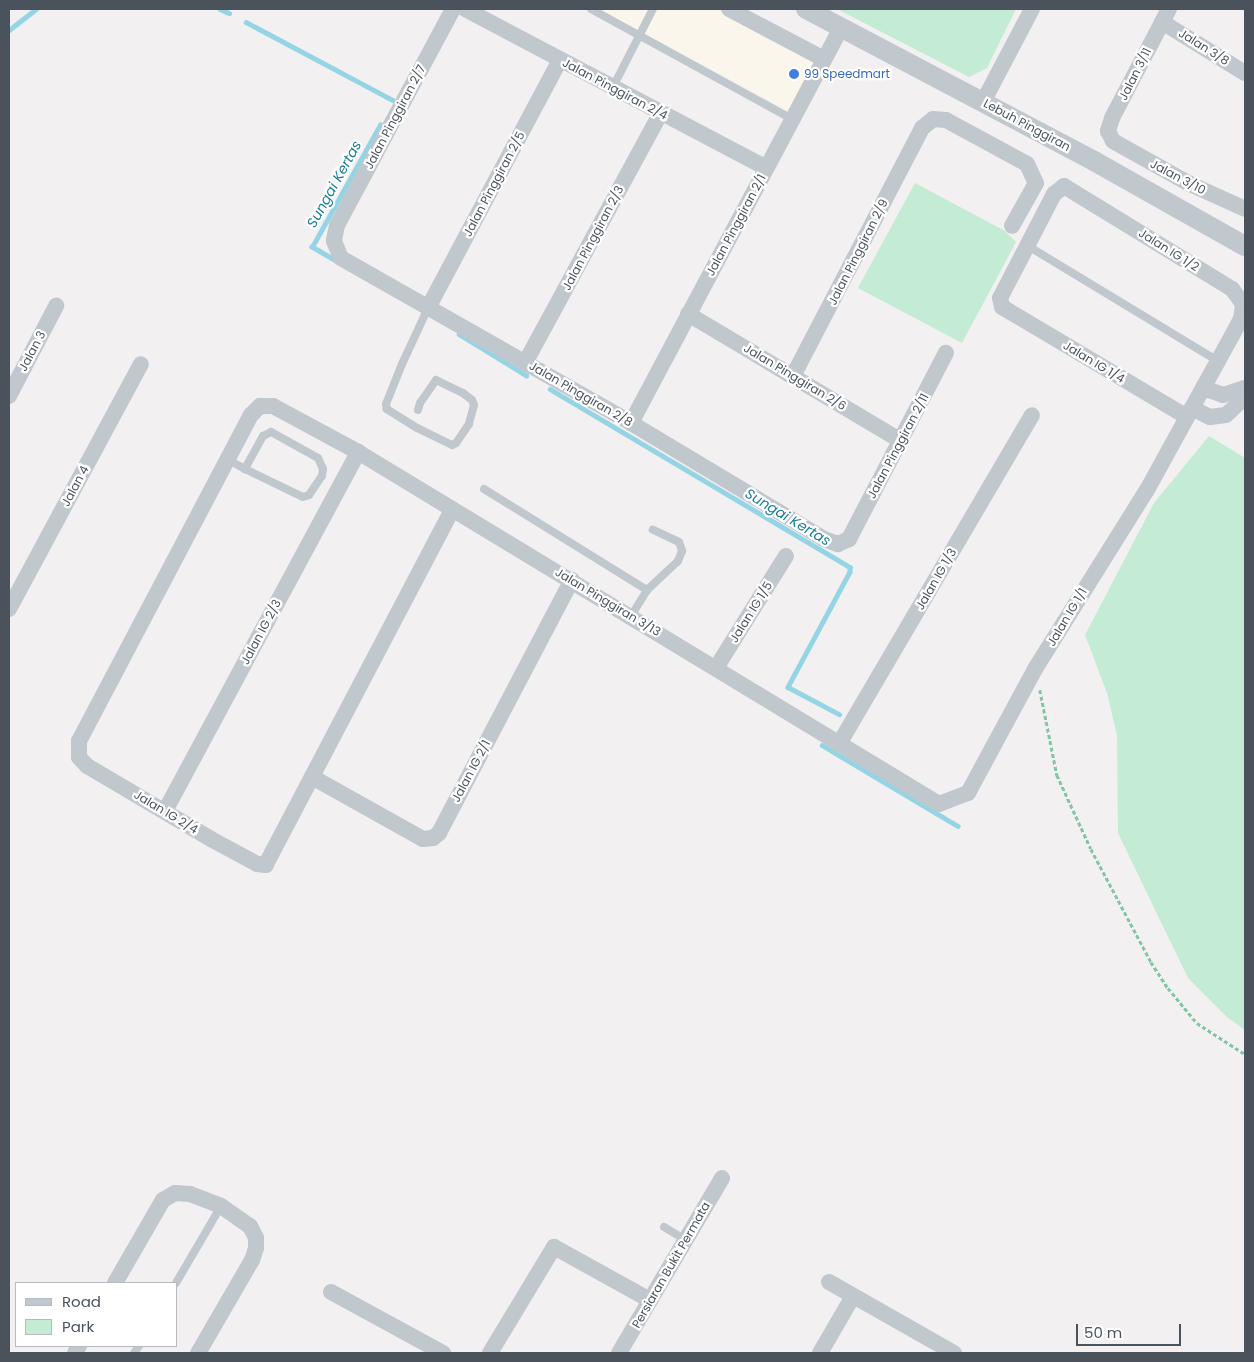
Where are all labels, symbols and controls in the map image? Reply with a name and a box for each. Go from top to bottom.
street label: Jalan 3/8 [1176,26,1232,68]
street label: Jalan 3/11 [1116,45,1154,103]
street label: Jalan Pinggiran 2/4 [560,55,670,123]
street label: Jalan Pinggiran 2/7 [361,62,429,172]
place label: 99 Speedmart [804,67,890,81]
marker: 99 Speedmart [788,68,800,80]
street label: Lebuh Pinggiran [981,96,1073,154]
street label: Jalan Pinggiran 2/5 [460,129,528,239]
water label: Sungai Kertas [303,138,365,230]
street label: Jalan 3/10 [1148,156,1208,198]
street label: Jalan Pinggiran 2/1 [703,172,769,278]
street label: Jalan Pinggiran 2/3 [559,183,627,293]
street label: Jalan Pinggiran 2/9 [825,197,891,307]
street label: Jalan IG 1/2 [1136,226,1202,274]
street label: Jalan 3 [15,328,49,374]
street label: Jalan IG 1/4 [1061,338,1127,386]
street label: Jalan Pinggiran 2/6 [741,341,849,413]
street label: Jalan Pinggiran 2/8 [527,359,635,429]
street label: Jalan Pinggiran 2/11 [864,391,932,501]
street label: Jalan 4 [58,463,92,509]
water label: Sungai Kertas [742,485,834,549]
street label: Jalan IG 1/3 [913,546,959,612]
street label: Jalan Pinggiran 3/13 [553,565,663,639]
street label: Jalan IG 1/5 [727,579,775,645]
street label: Jalan IG 1/1 [1044,585,1090,649]
street label: Jalan IG 2/3 [238,597,284,667]
street label: Jalan IG 2/1 [449,737,493,805]
street label: Jalan IG 2/4 [131,787,201,837]
street label: Persiaran Bukit Permata [629,1199,713,1331]
legend [15,1282,178,1347]
text: Road [62,1291,101,1312]
scale bar [1079,1314,1184,1346]
text: Park [62,1316,94,1337]
text: 50 m [1084,1322,1122,1343]

